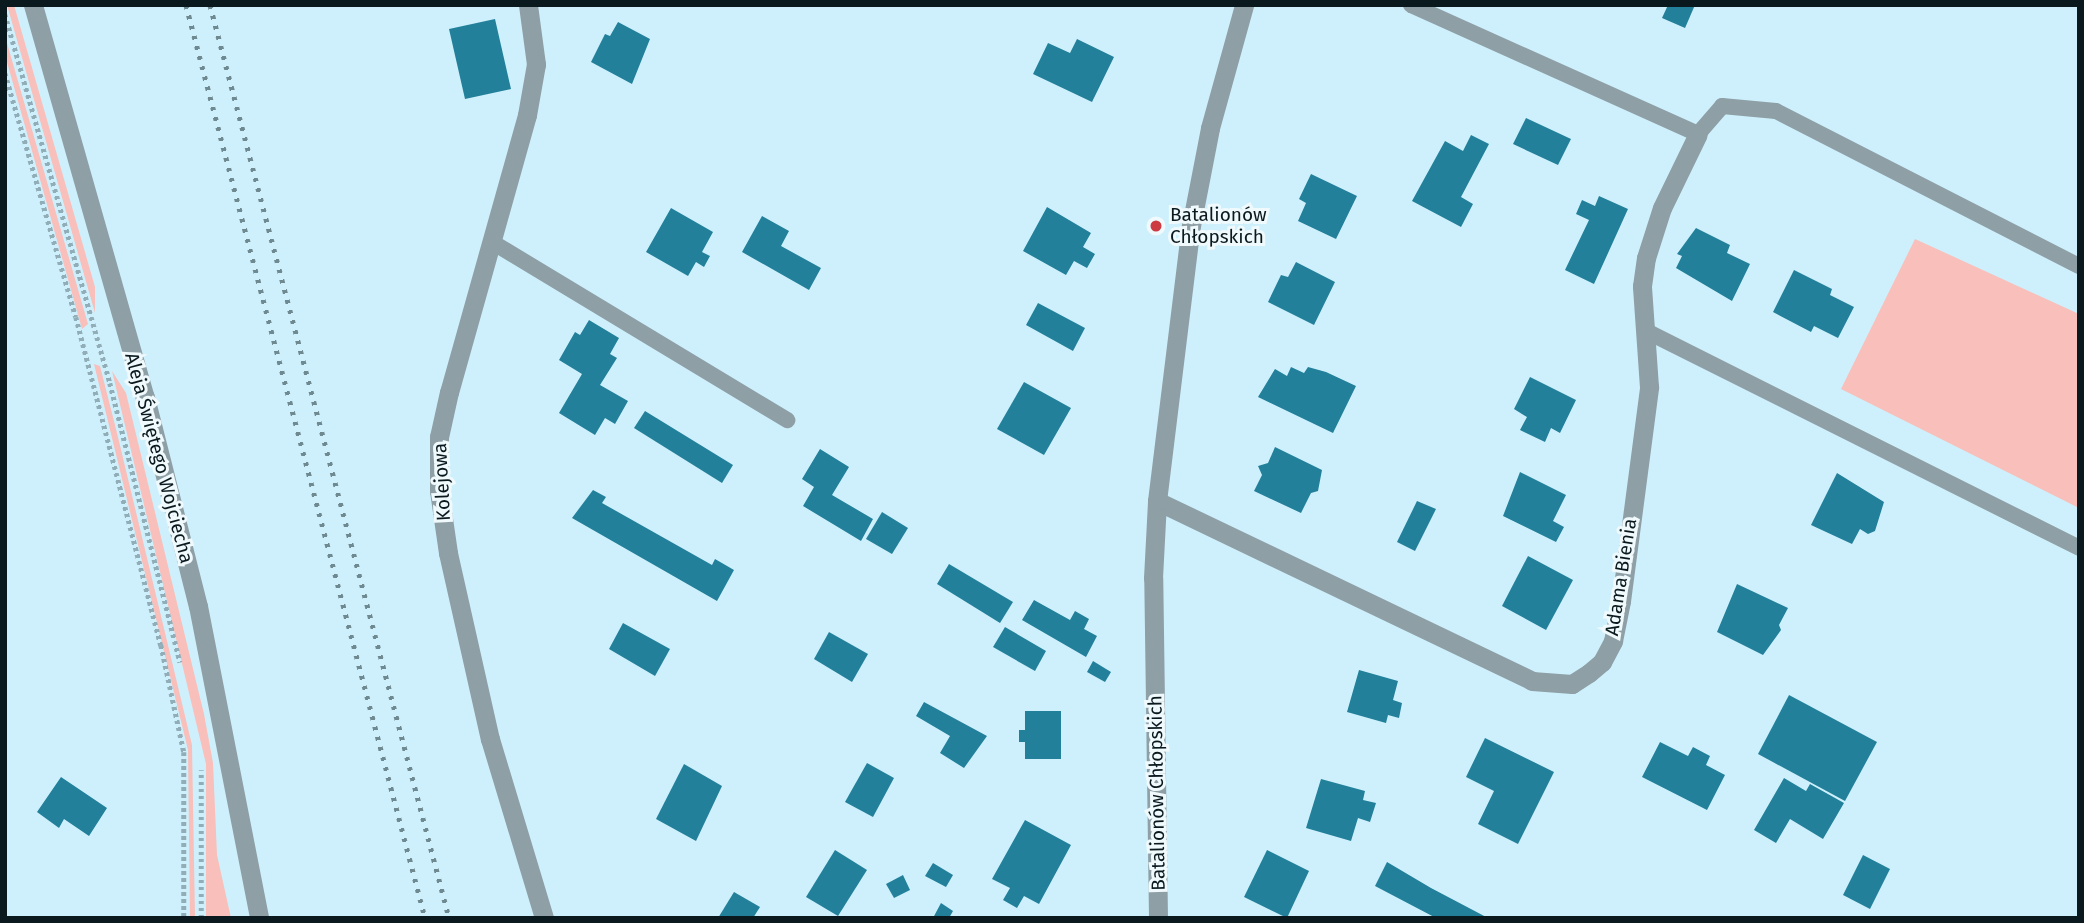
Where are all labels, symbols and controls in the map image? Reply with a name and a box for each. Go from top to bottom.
place label: Batalionów Chłopskich [1170,204,1267,248]
marker: Batalionów Chłopskich [1148,218,1164,234]
street label: Aleja Świętego Wojciecha [120,350,198,566]
street label: Kolejowa [429,442,455,522]
street label: Adama Bienia [1600,517,1642,637]
street label: Batalionów Chłopskich [1144,695,1170,891]

